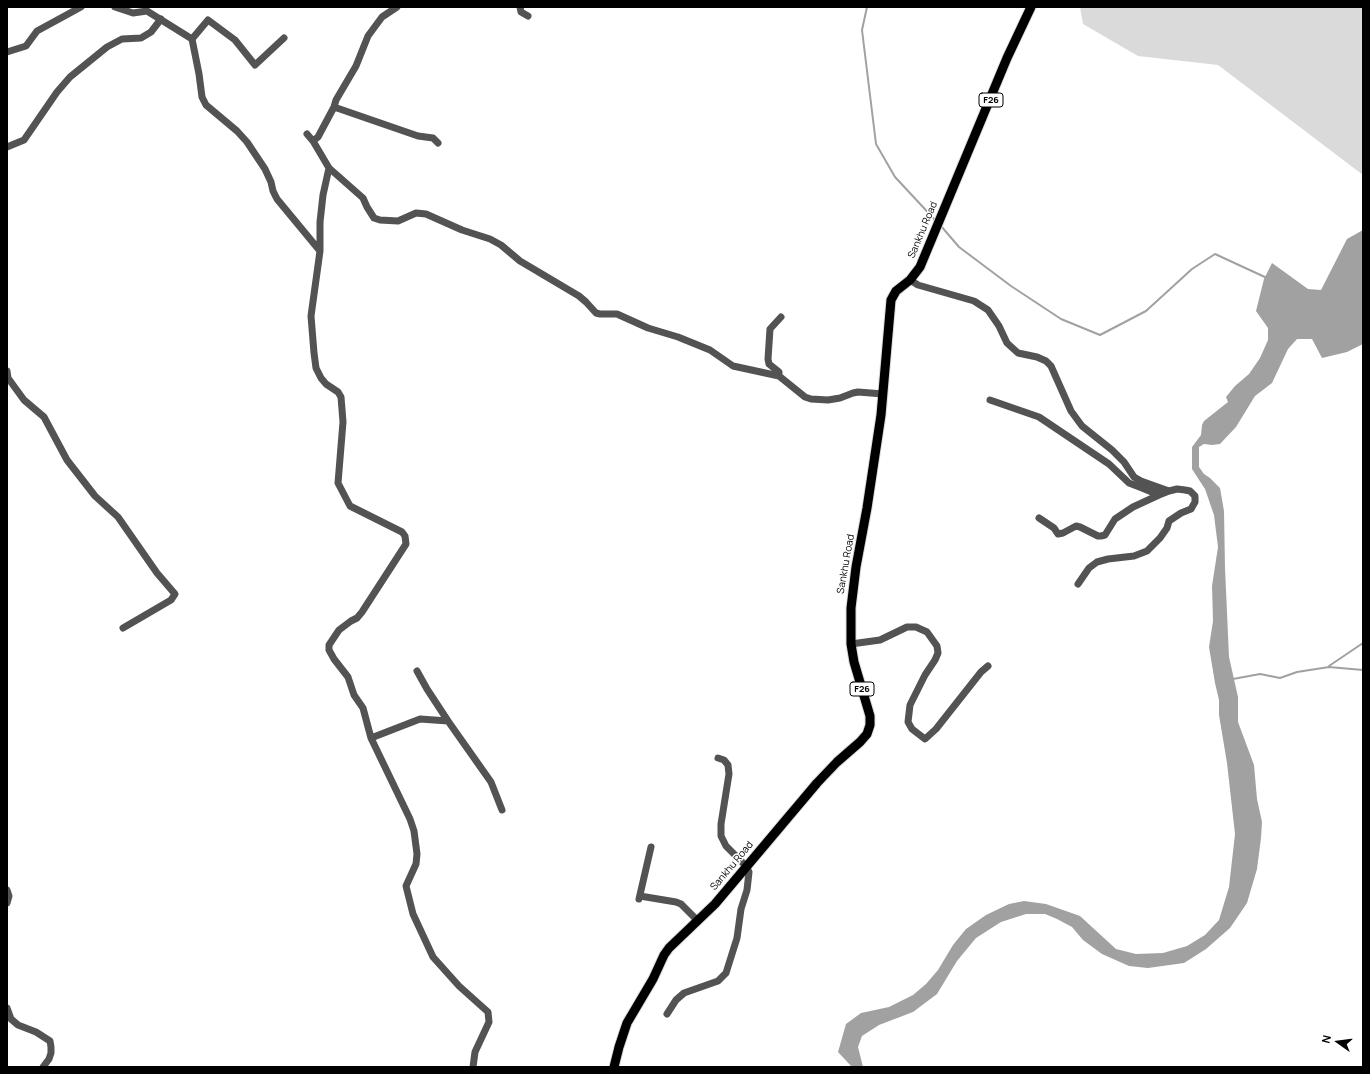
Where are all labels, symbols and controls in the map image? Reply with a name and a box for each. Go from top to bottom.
road number: F26 [979,93,1003,107]
street label: Sankhu Road [906,200,940,260]
street label: Sankhu Road [835,533,857,595]
road number: F26 [850,682,874,696]
street label: Sankhu Road [708,839,756,893]
north arrow [1318,1022,1358,1062]
text: N [1318,1033,1334,1045]

